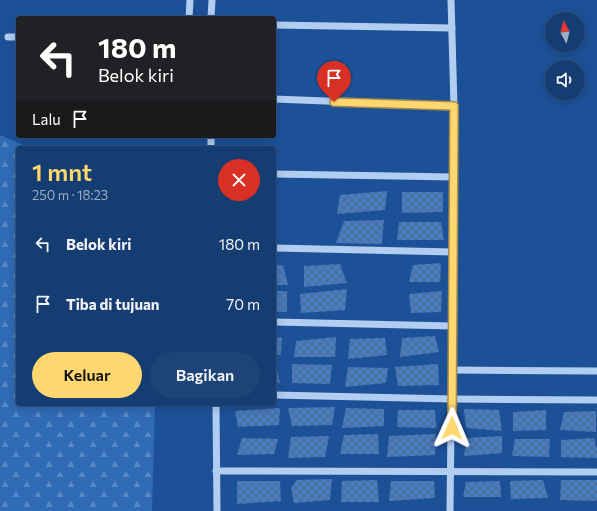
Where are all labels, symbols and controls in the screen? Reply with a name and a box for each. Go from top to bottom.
north arrow [545,12,585,52]
map controls [545,12,585,100]
text: 180 m [98,30,176,64]
icon: left [32,32,84,84]
button: sound [545,60,585,100]
pin [317,61,351,102]
text: Belok kiri [98,64,174,86]
icon: arrive [323,67,345,89]
icon: arrive [69,108,91,130]
text: Lalu [32,110,61,128]
text: 1 mnt [32,157,92,186]
button: close [218,159,260,201]
text: 250 m · 18:23 [32,187,108,203]
icon: left [32,233,54,255]
text: Belok kiri [66,235,132,253]
text: 180 m [219,235,260,253]
icon: arrive [32,293,54,315]
text: Tiba di tujuan [66,295,160,313]
text: 70 m [226,295,260,313]
button: Keluar [32,352,142,398]
button: Bagikan [150,352,260,398]
position arrow [431,407,473,449]

